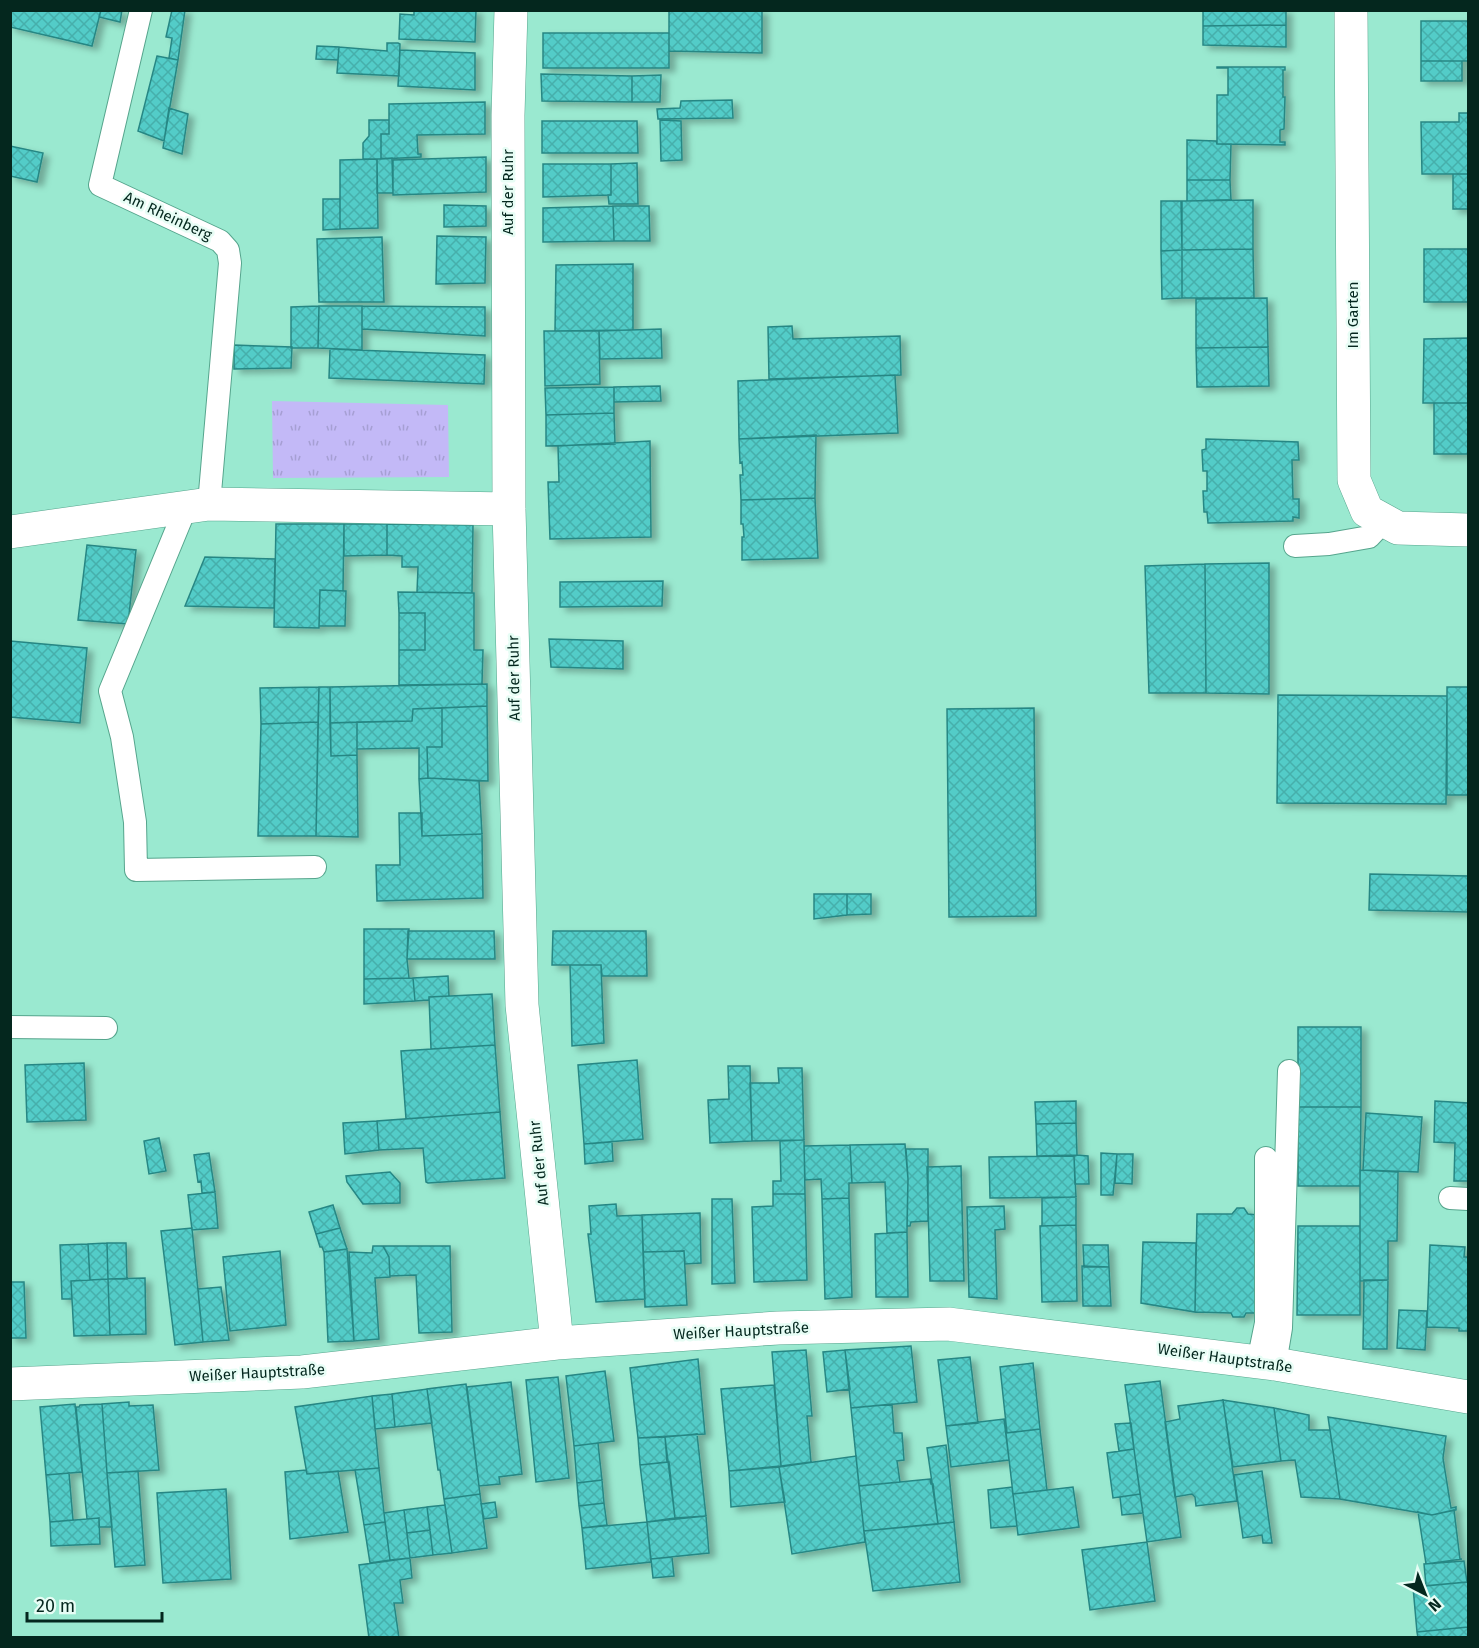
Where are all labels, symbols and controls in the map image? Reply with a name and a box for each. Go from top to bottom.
street label: Auf der Ruhr [499,149,517,235]
street label: Am Rheinberg [121,188,215,244]
street label: Im Garten [1344,282,1362,348]
street label: Auf der Ruhr [504,635,524,721]
street label: Auf der Ruhr [526,1119,552,1207]
street label: Weißer Hauptstraße [673,1318,809,1344]
street label: Weißer Hauptstraße [1157,1340,1293,1376]
street label: Weißer Hauptstraße [189,1360,325,1386]
north arrow [1395,1564,1455,1624]
scale bar [27,1585,162,1623]
text: N [1424,1594,1445,1615]
text: 20 m [36,1595,75,1617]

